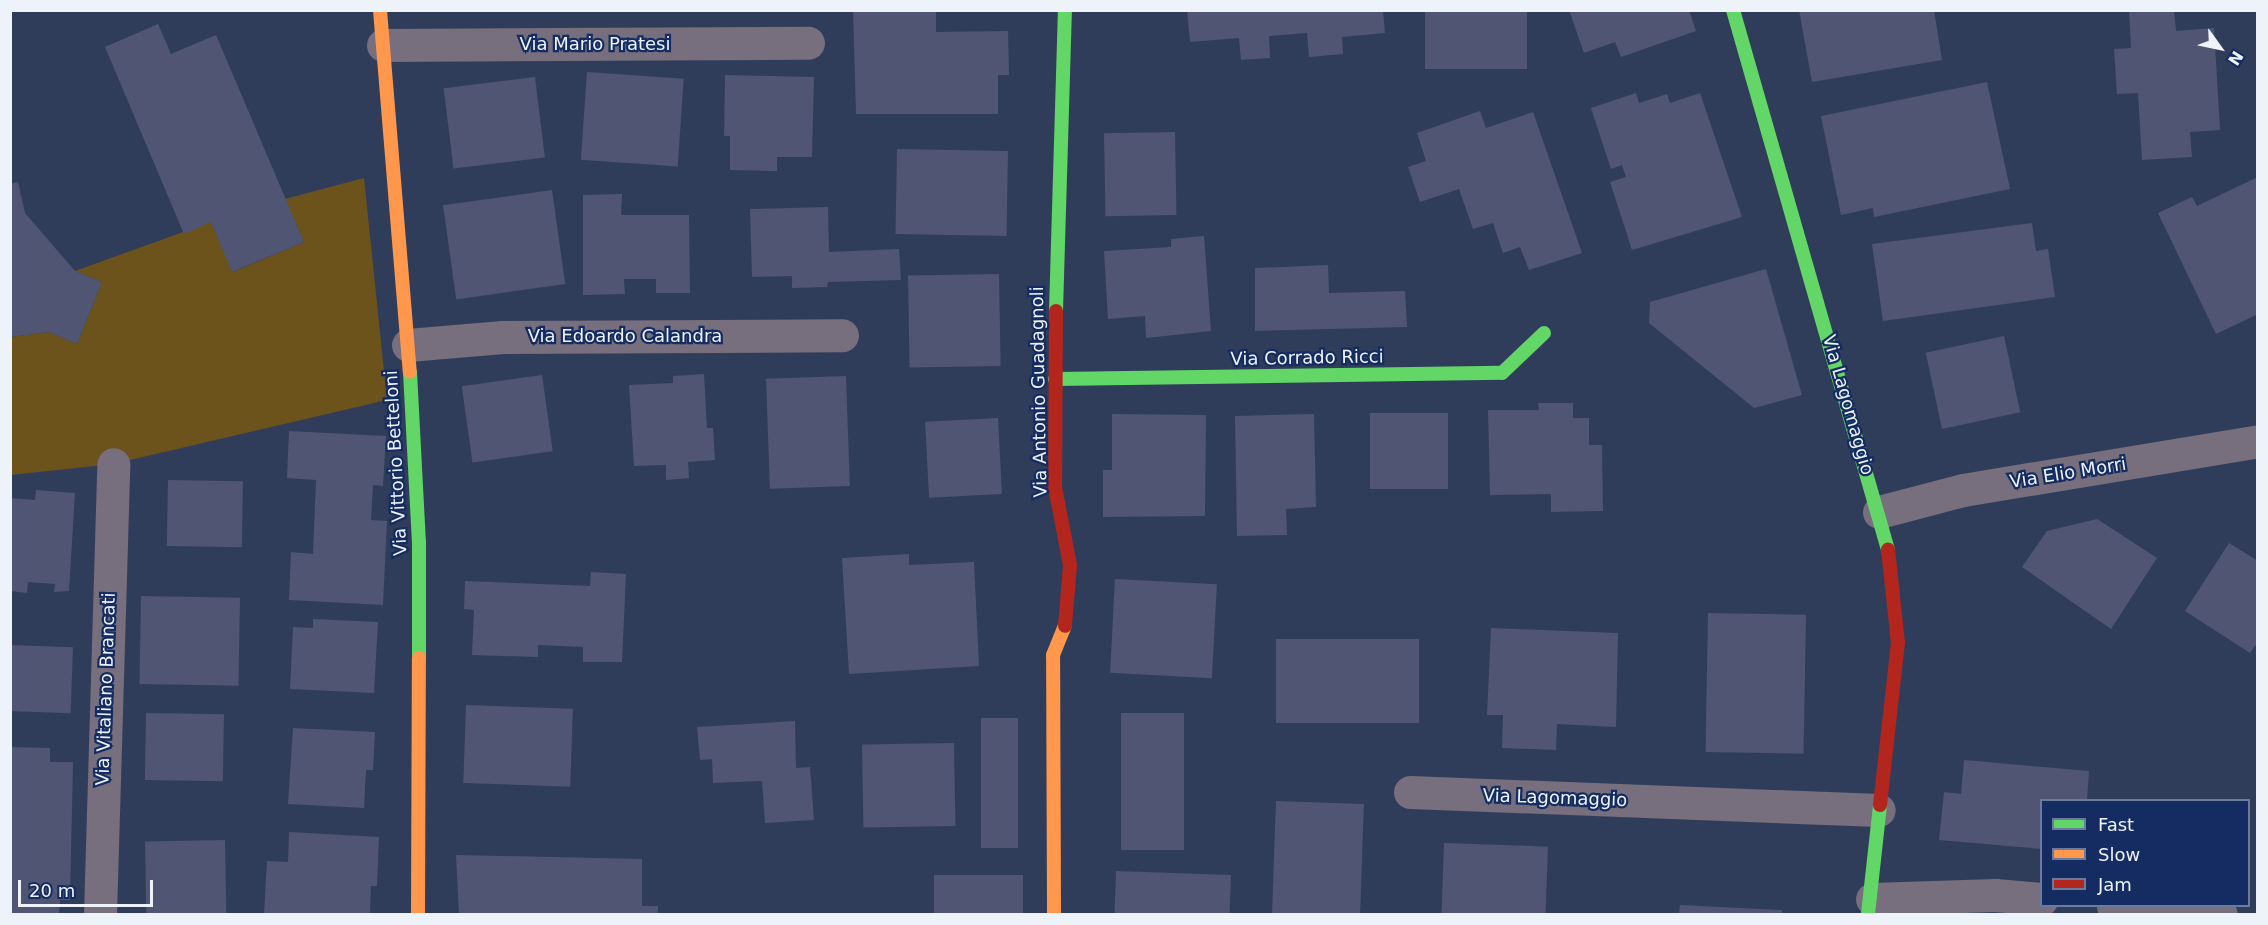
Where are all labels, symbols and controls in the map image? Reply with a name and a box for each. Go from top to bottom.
north arrow [2190,18,2250,78]
street label: Via Mario Pratesi [520,33,670,55]
text: N [2224,47,2247,69]
street label: Via Antonio Guadagnoli [1026,286,1052,498]
street label: Via Edoardo Calandra [528,325,722,347]
street label: Via Lagomaggio [1818,333,1878,477]
street label: Via Corrado Ricci [1230,346,1384,370]
street label: Via Vittorio Betteloni [380,370,412,556]
street label: Via Elio Morri [2008,453,2128,493]
street label: Via Vitaliano Brancati [92,592,120,786]
street label: Via Lagomaggio [1482,785,1628,811]
legend [2040,799,2250,907]
text: Fast [2098,814,2134,835]
text: Slow [2098,844,2140,865]
scale bar [21,868,156,906]
text: Jam [2098,874,2132,895]
text: 20 m [29,880,75,901]

